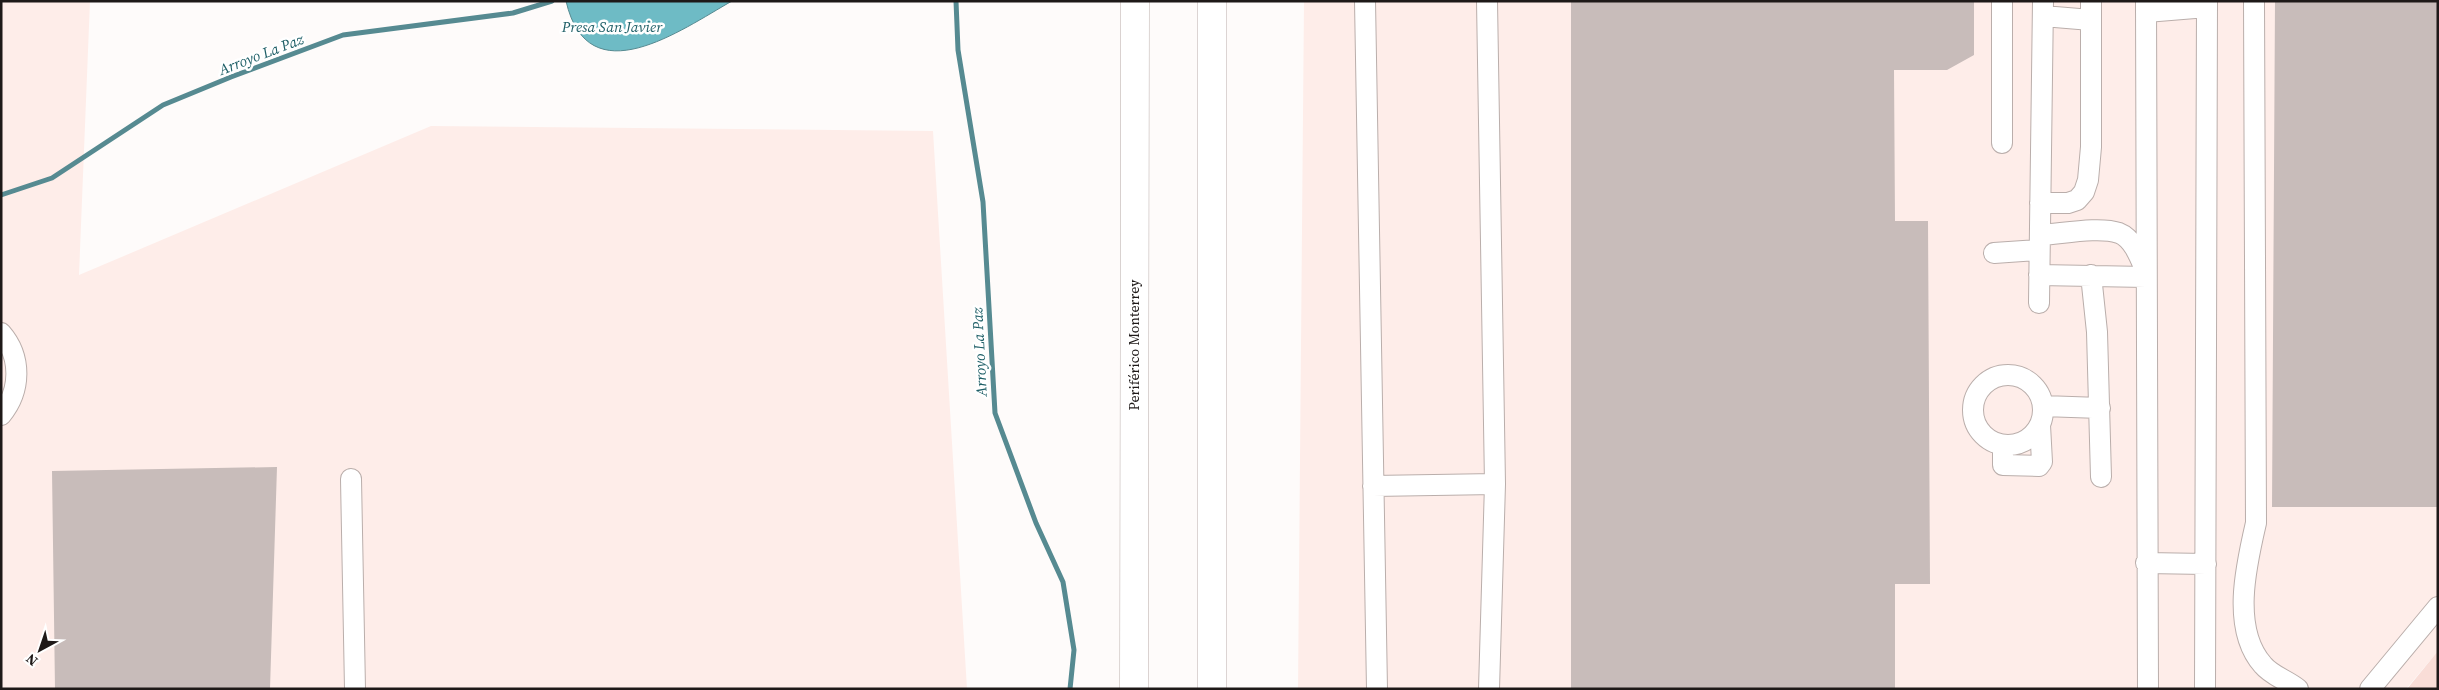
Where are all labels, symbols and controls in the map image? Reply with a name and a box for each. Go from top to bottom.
water label: Presa San Javier [561,16,663,37]
water label: Arroyo La Paz [215,28,307,80]
street label: Periférico Monterrey [1124,279,1144,410]
water label: Arroyo La Paz [966,306,992,398]
north arrow [15,625,65,675]
text: N [21,649,42,671]

